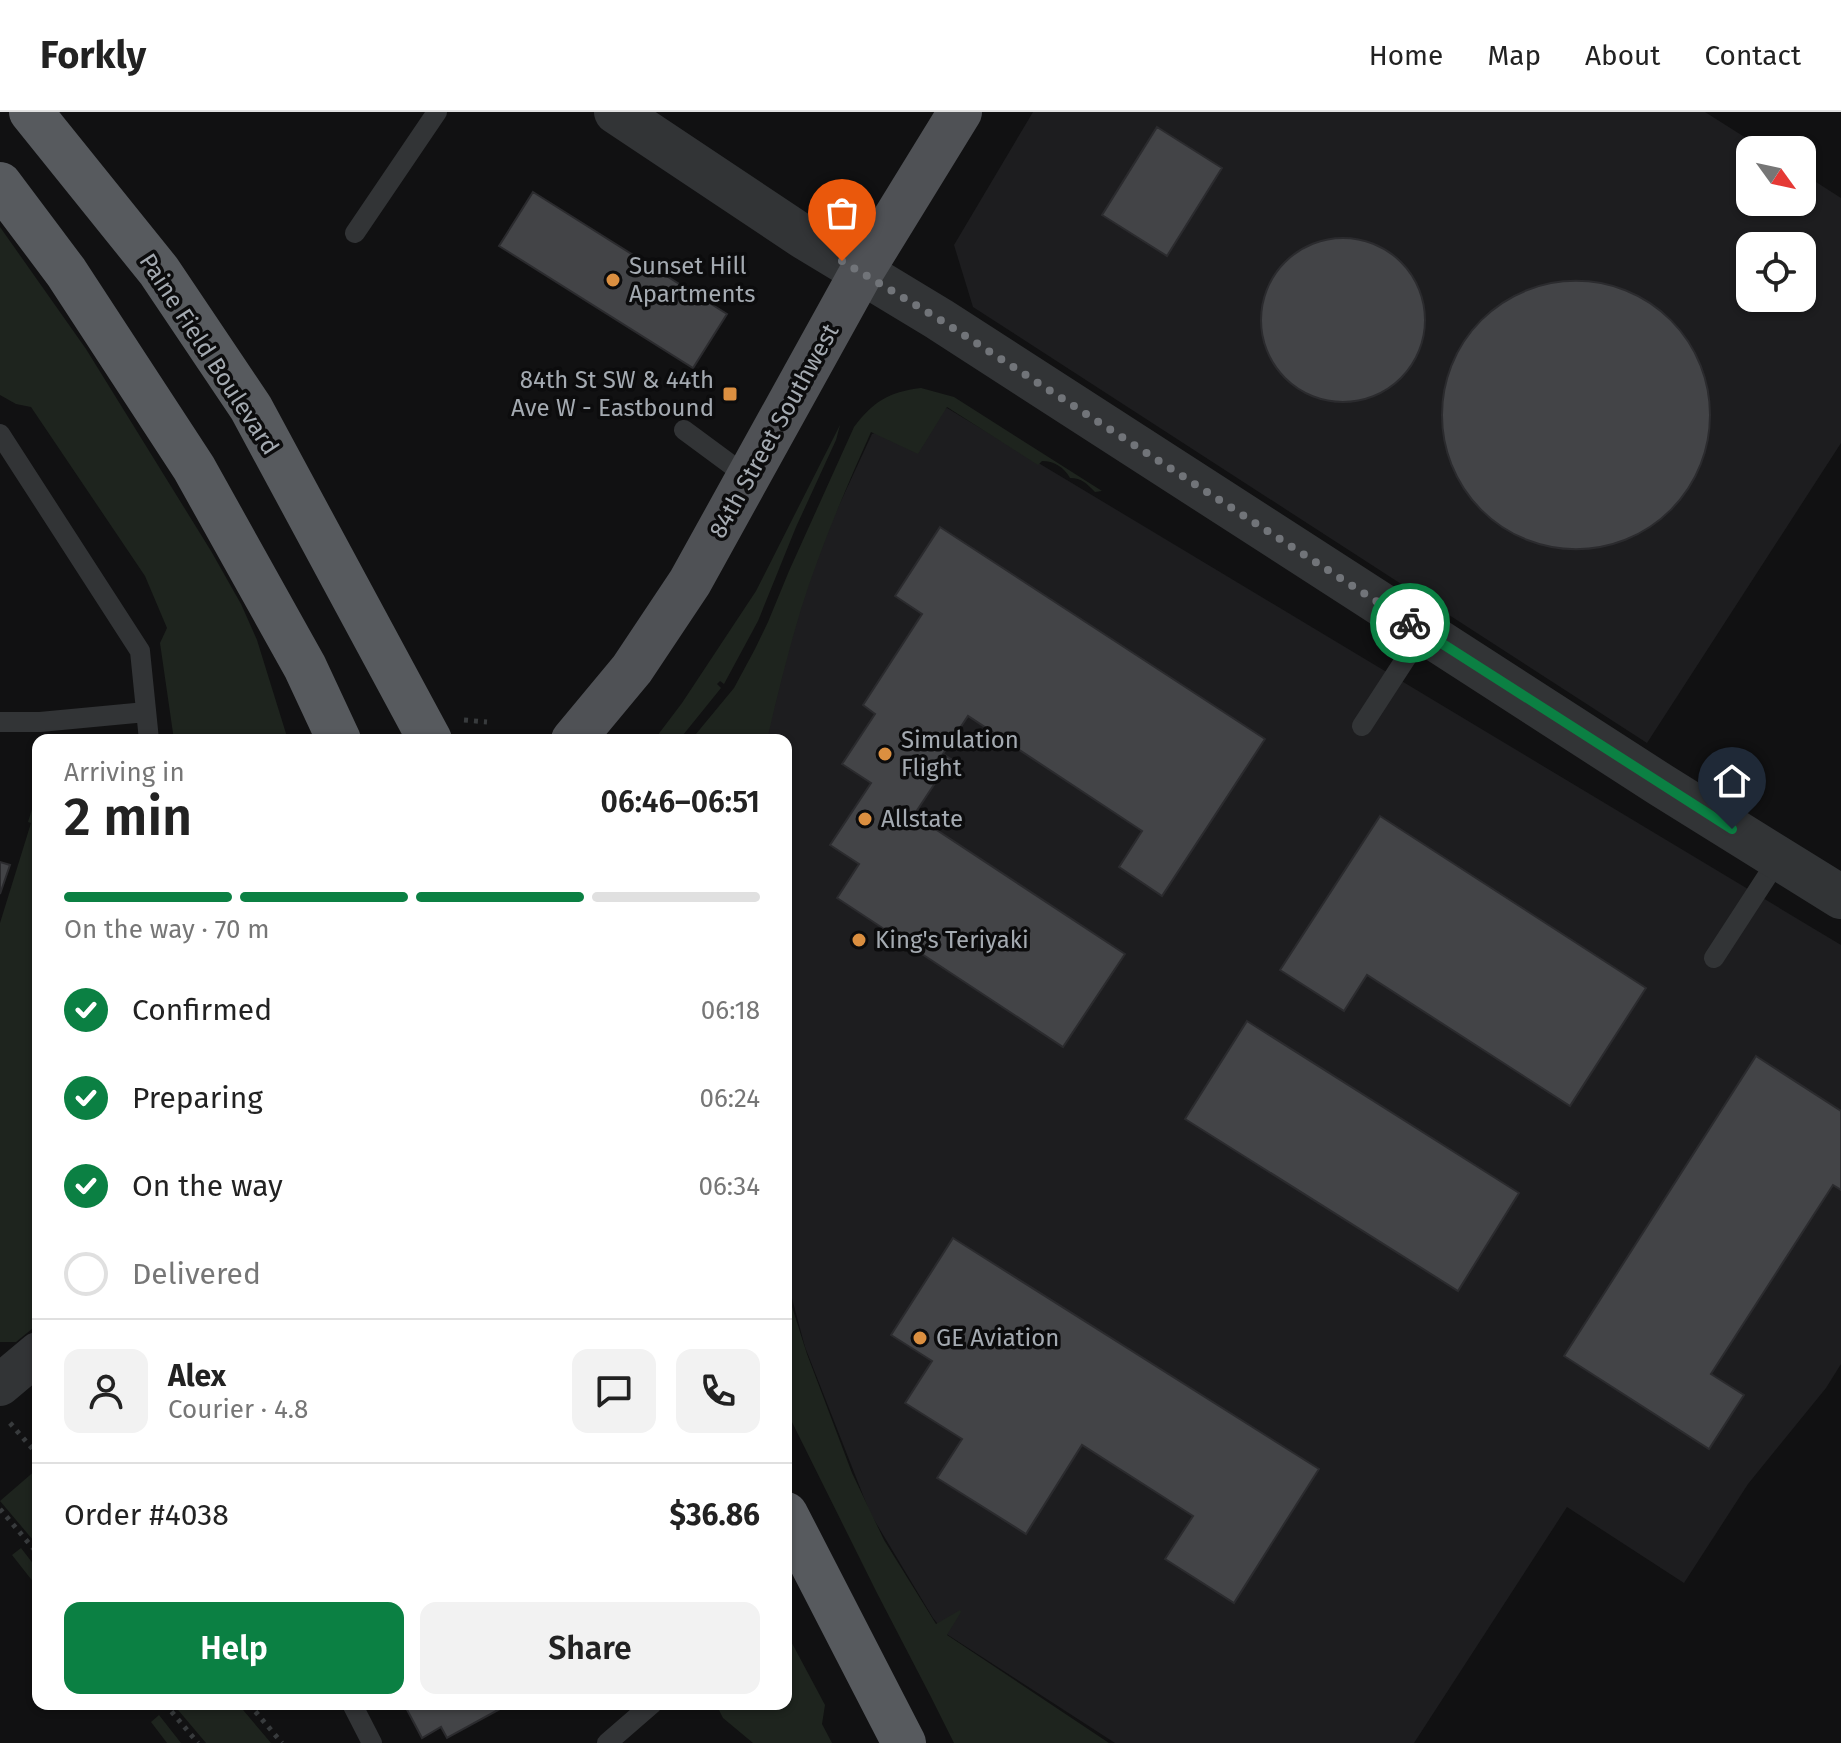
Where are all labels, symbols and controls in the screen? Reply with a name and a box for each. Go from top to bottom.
text: Forkly [40,32,146,78]
text: Home [1369,39,1443,72]
text: Map [1487,39,1541,72]
text: About [1585,39,1660,72]
text: Contact [1704,39,1801,72]
north arrow [1736,136,1816,216]
map controls [1736,136,1816,312]
pin [808,179,876,261]
icon: bag [820,191,864,235]
button: locate [1736,232,1816,312]
street label: Paine Field Boulevard [133,248,285,460]
place label: Sunset Hill Apartments [629,252,755,308]
marker: Sunset Hill Apartments [604,271,622,289]
street label: 84th Street Southwest [703,319,845,543]
place label: 84th St SW & 44th Ave W - Eastbound [511,366,714,422]
marker: 84th St SW & 44th Ave W - Eastbound [721,385,739,403]
courier [1370,583,1450,663]
icon: bike [1388,601,1432,645]
place label: Simulation Flight [901,726,1019,782]
marker: Simulation Flight [876,745,894,763]
pin [1698,747,1766,829]
text: Arriving in [64,757,185,788]
icon: home [1710,759,1754,803]
text: 06:46–06:51 [601,784,760,820]
text: 2 min [64,786,192,849]
place label: Allstate [881,805,963,833]
marker: Allstate [856,810,874,828]
text: On the way · 70 m [64,914,270,945]
place label: King's Teriyaki [875,926,1029,954]
marker: King's Teriyaki [850,931,868,949]
icon: check [64,988,108,1032]
text: Confirmed [132,992,272,1028]
text: 06:18 [701,995,760,1026]
icon: check [64,1076,108,1120]
text: Preparing [132,1080,263,1116]
text: 06:24 [699,1083,760,1114]
icon: check [64,1164,108,1208]
text: On the way [132,1168,283,1204]
text: 06:34 [698,1171,760,1202]
text: Delivered [132,1256,261,1292]
place label: GE Aviation [936,1324,1059,1352]
marker: GE Aviation [911,1329,929,1347]
button: person [64,1349,148,1433]
button: chat [572,1349,656,1433]
button: phone [676,1349,760,1433]
text: Alex [168,1358,226,1394]
text: Courier · 4.8 [168,1394,308,1425]
text: Order #4038 [64,1497,229,1533]
text: $36.86 [669,1497,760,1533]
button: Help [64,1602,404,1694]
button: Share [420,1602,760,1694]

